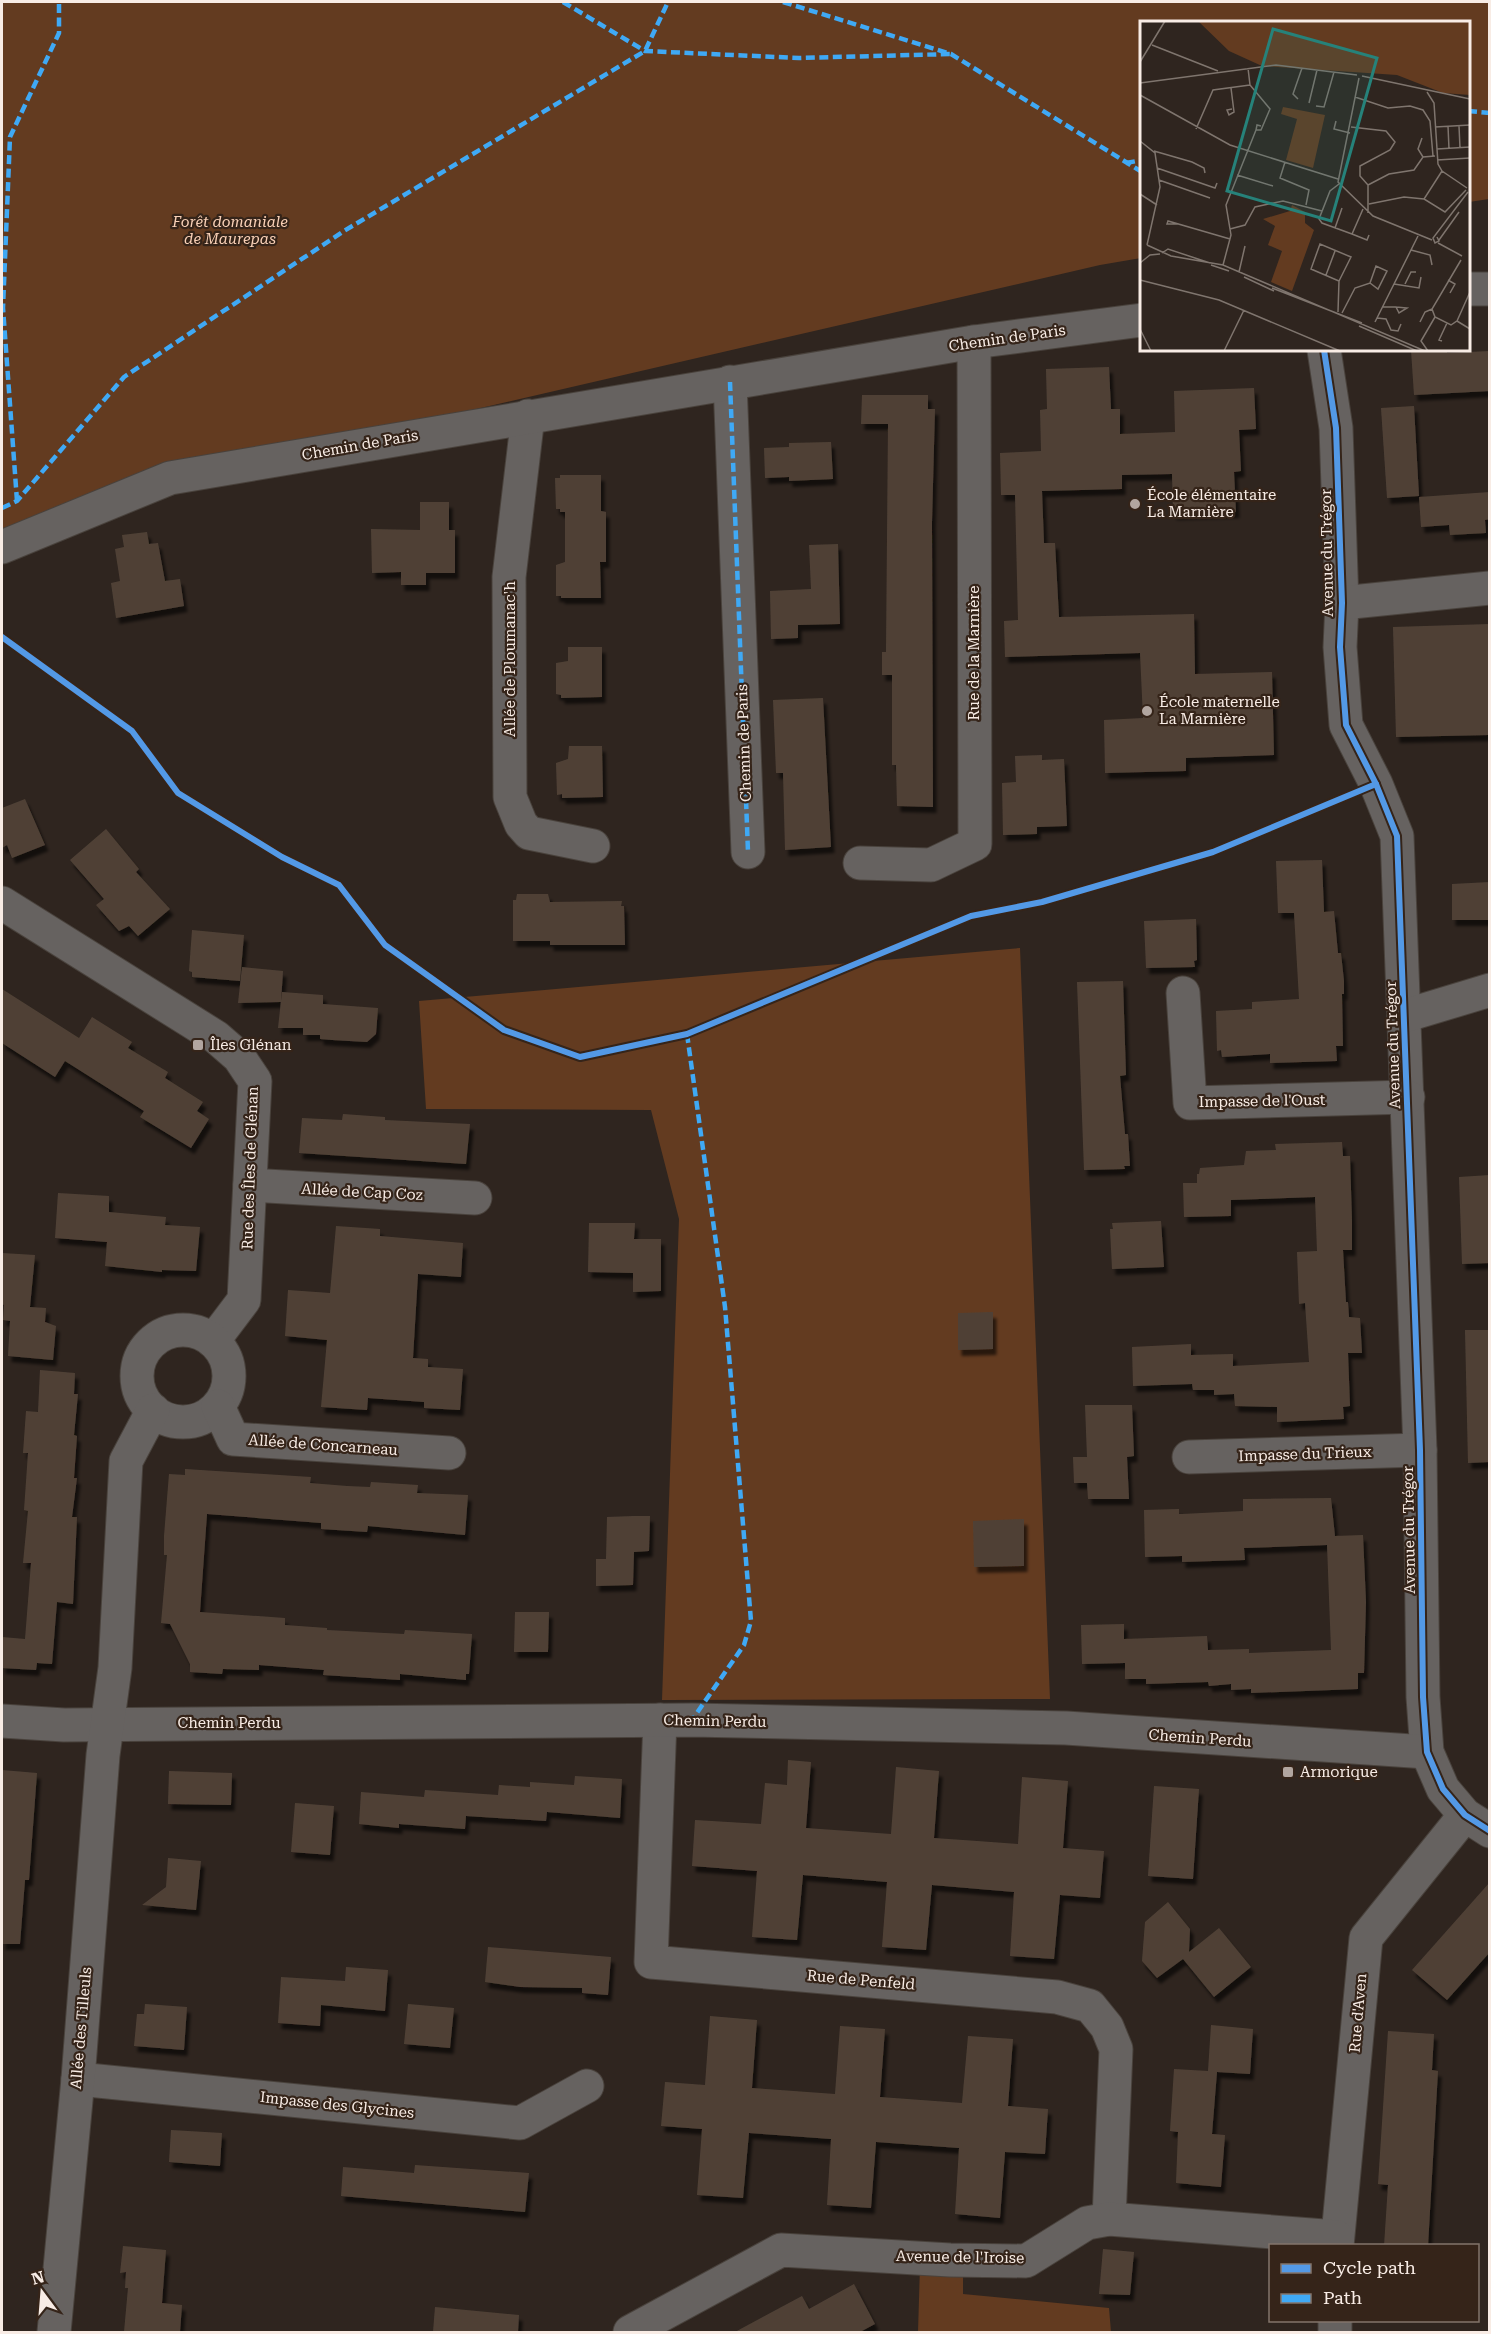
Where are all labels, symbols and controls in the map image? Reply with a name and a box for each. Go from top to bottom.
inset map [1140,21,1470,351]
park label: Forêt domaniale de Maurepas [171,213,288,248]
street label: Chemin de Paris [947,321,1067,355]
street label: Chemin de Paris [300,426,420,464]
place label: École élémentaire La Marnière [1147,486,1276,521]
street label: Avenue du Trégor [1317,489,1337,617]
marker: École élémentaire La Marnière [1128,497,1142,511]
street label: Allée de Ploumanac'h [501,581,519,737]
street label: Rue de la Marnière [965,585,983,721]
street label: Chemin de Paris [733,684,755,802]
place label: École maternelle La Marnière [1159,693,1280,728]
marker: École maternelle La Marnière [1140,704,1154,718]
street label: Avenue du Trégor [1382,981,1404,1109]
place label: Îles Glénan [210,1036,292,1054]
marker: Îles Glénan [191,1038,205,1052]
street label: Rue des Îles de Glénan [238,1086,262,1250]
street label: Impasse de l'Oust [1199,1091,1326,1111]
street label: Allée de Cap Coz [301,1180,423,1204]
street label: Allée de Concarneau [248,1431,399,1459]
street label: Impasse du Trieux [1238,1443,1372,1465]
street label: Avenue du Trégor [1399,1466,1419,1594]
street label: Chemin Perdu [663,1711,767,1731]
street label: Chemin Perdu [177,1714,281,1732]
street label: Chemin Perdu [1148,1725,1253,1751]
place label: Armorique [1300,1763,1378,1781]
marker: Armorique [1281,1765,1295,1779]
street label: Allée des Tilleuls [67,1966,95,2090]
street label: Rue de Penfeld [806,1966,916,1994]
street label: Rue d'Aven [1346,1972,1370,2053]
street label: Impasse des Glycines [259,2088,415,2122]
legend [1269,2244,1479,2322]
street label: Avenue de l'Iroise [896,2247,1024,2267]
text: Cycle path [1323,2257,1416,2278]
north arrow [12,2262,72,2322]
text: N [29,2267,47,2289]
text: Path [1323,2287,1362,2308]

